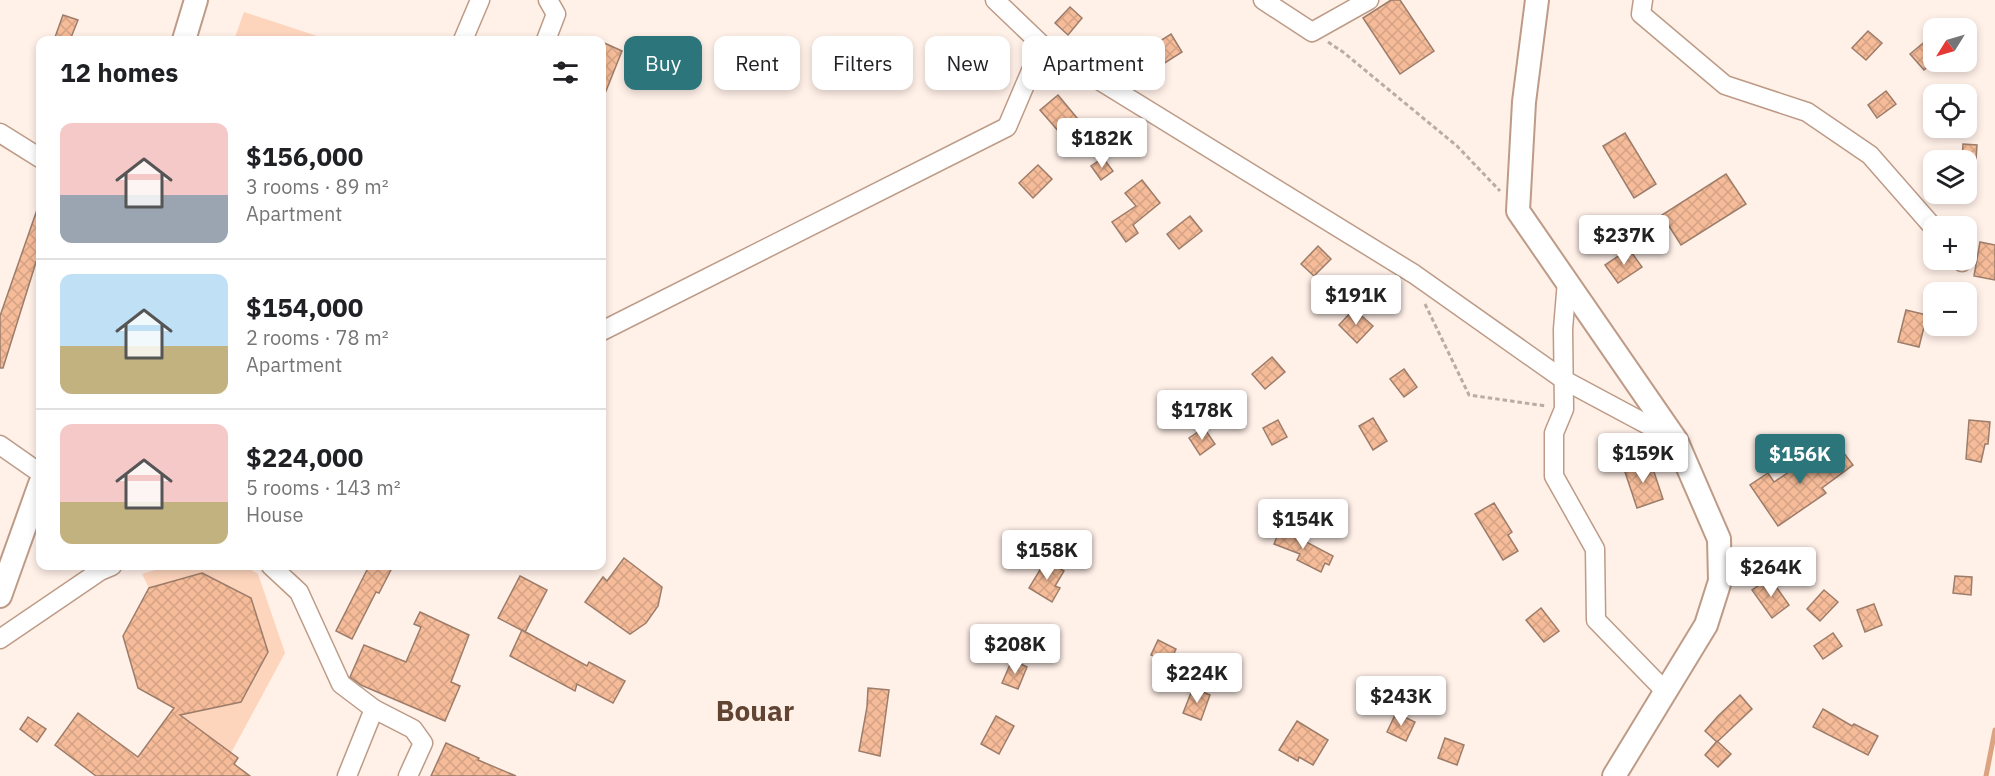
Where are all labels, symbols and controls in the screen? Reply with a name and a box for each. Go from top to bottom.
north arrow [1923,18,1977,72]
map controls [1923,18,1977,336]
chip: Buy [624,36,702,90]
chip: Rent [714,36,800,90]
chip: Filters [812,36,913,90]
chip: New [925,36,1010,90]
chip: Apartment [1022,36,1165,90]
text: 12 homes [60,55,178,89]
icon: filters [549,56,582,89]
button: locate [1923,84,1977,138]
pin: $182K [1060,118,1144,169]
text: $182K [1071,124,1133,151]
text: $156,000 [246,139,363,173]
icon: home [108,147,180,219]
button: layers [1923,150,1977,204]
text: 3 rooms · 89 m² [246,173,389,200]
text: Apartment [246,200,342,227]
pin: $237K [1582,215,1666,266]
button: + [1923,216,1977,270]
text: $237K [1593,221,1655,248]
pin: $191K [1314,275,1398,326]
text: $191K [1325,281,1387,308]
button: − [1923,282,1977,336]
text: $154,000 [246,290,363,324]
icon: home [108,298,180,370]
text: 2 rooms · 78 m² [246,324,389,351]
text: Apartment [246,351,342,378]
pin: $178K [1160,390,1244,441]
text: $178K [1171,396,1233,423]
pin: $159K [1601,433,1685,484]
pin: $156K [1758,434,1842,485]
text: $159K [1612,439,1674,466]
text: $224,000 [246,440,363,474]
text: $156K [1769,440,1831,467]
icon: home [108,448,180,520]
text: 5 rooms · 143 m² [246,474,401,501]
pin: $154K [1261,499,1345,550]
text: House [246,501,303,528]
text: $154K [1272,505,1334,532]
pin: $158K [1005,530,1089,581]
text: $158K [1016,536,1078,563]
pin: $264K [1729,547,1813,598]
text: $264K [1740,553,1802,580]
pin: $208K [973,624,1057,675]
text: $208K [984,630,1046,657]
pin: $224K [1155,653,1239,704]
text: $224K [1166,659,1228,686]
pin: $243K [1359,676,1443,727]
text: $243K [1370,682,1432,709]
district label: Bouar [716,692,794,729]

